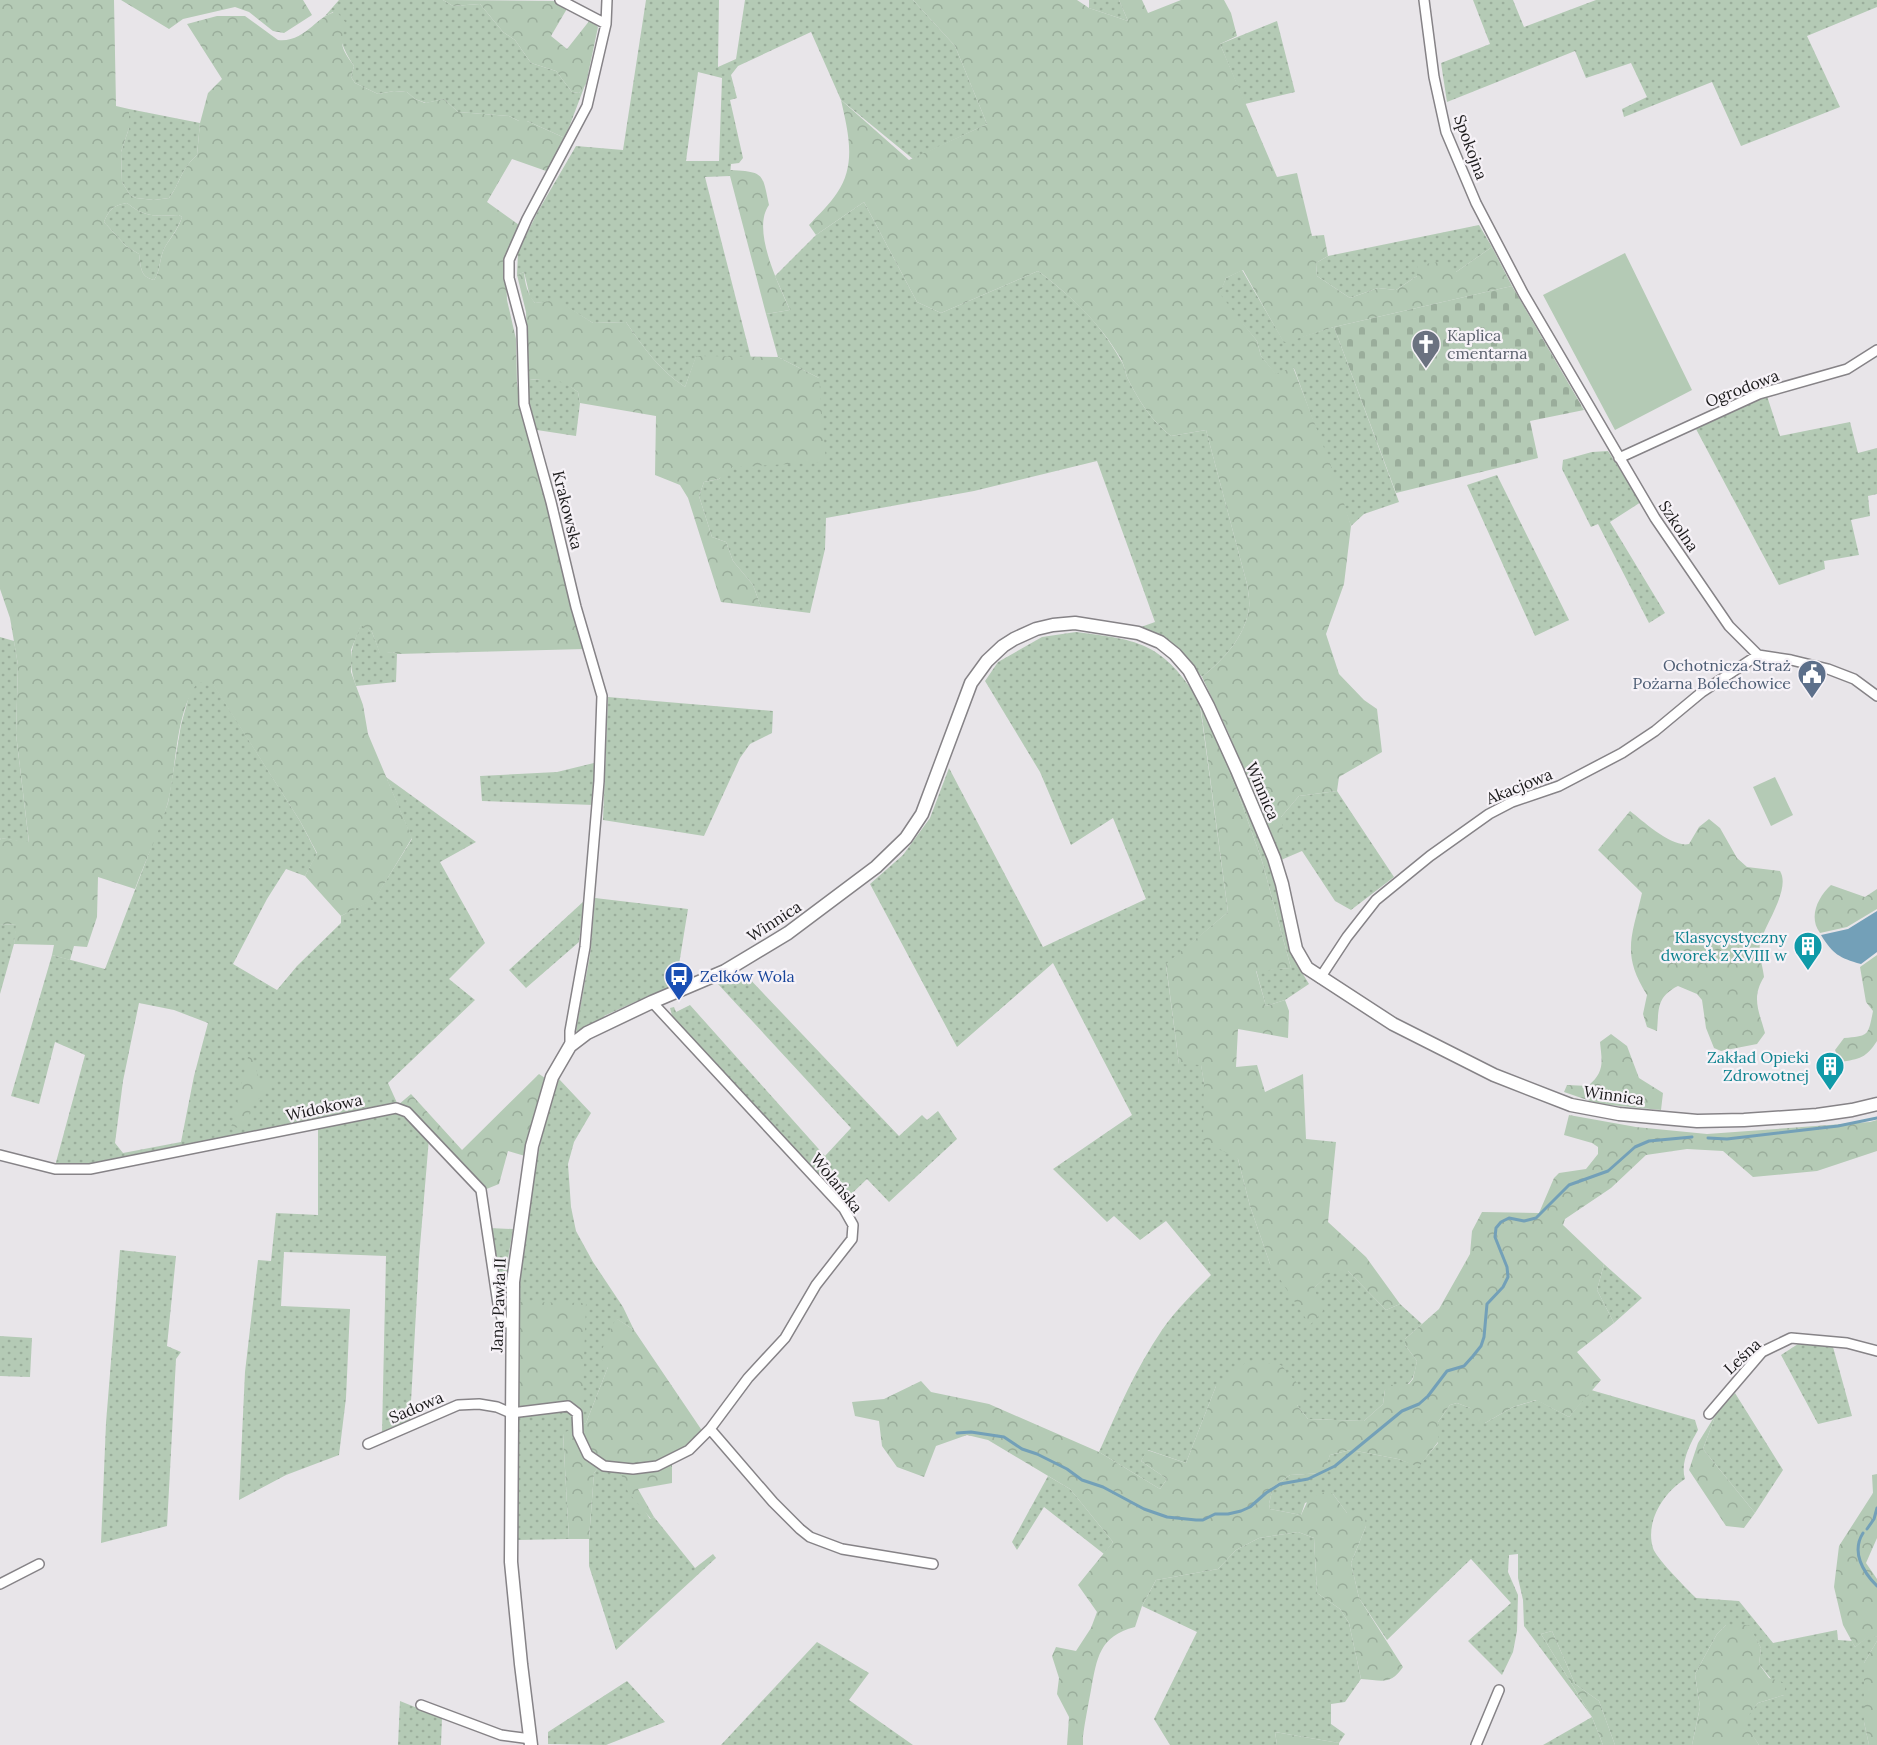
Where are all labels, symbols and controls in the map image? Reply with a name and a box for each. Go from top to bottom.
street label: Spokojna [1450,112,1492,182]
place label: Kaplica cmentarna [1447,325,1527,363]
church icon: Kaplica cmentarna [1410,328,1442,370]
street label: Ogrodowa [1702,365,1782,411]
street label: Krakowska [549,468,587,552]
street label: Szkolna [1655,497,1703,555]
place label: Ochotnicza Straż Pożarna Bolechowice [1633,655,1791,693]
public building icon: Ochotnicza Straż Pożarna Bolechowice [1796,658,1828,700]
street label: Winnica [1242,759,1284,823]
street label: Akacjowa [1482,764,1555,809]
street label: Winnica [743,896,805,946]
place label: Klasycystyczny dworek z XVIII w [1661,927,1788,965]
building icon: Klasycystyczny dworek z XVIII w [1792,930,1824,972]
bus stop icon: Zelków Wola [663,960,695,1002]
place label: Zelków Wola [700,966,795,986]
place label: Zakład Opieki Zdrowotnej [1707,1047,1809,1085]
building icon: Zakład Opieki Zdrowotnej [1814,1050,1846,1092]
street label: Winnica [1582,1081,1646,1109]
street label: Widokowa [284,1089,364,1125]
street label: Wolańska [807,1149,867,1217]
street label: Jana Pawła II [486,1257,510,1354]
street label: Leśna [1719,1334,1765,1378]
street label: Sadowa [386,1387,446,1427]

